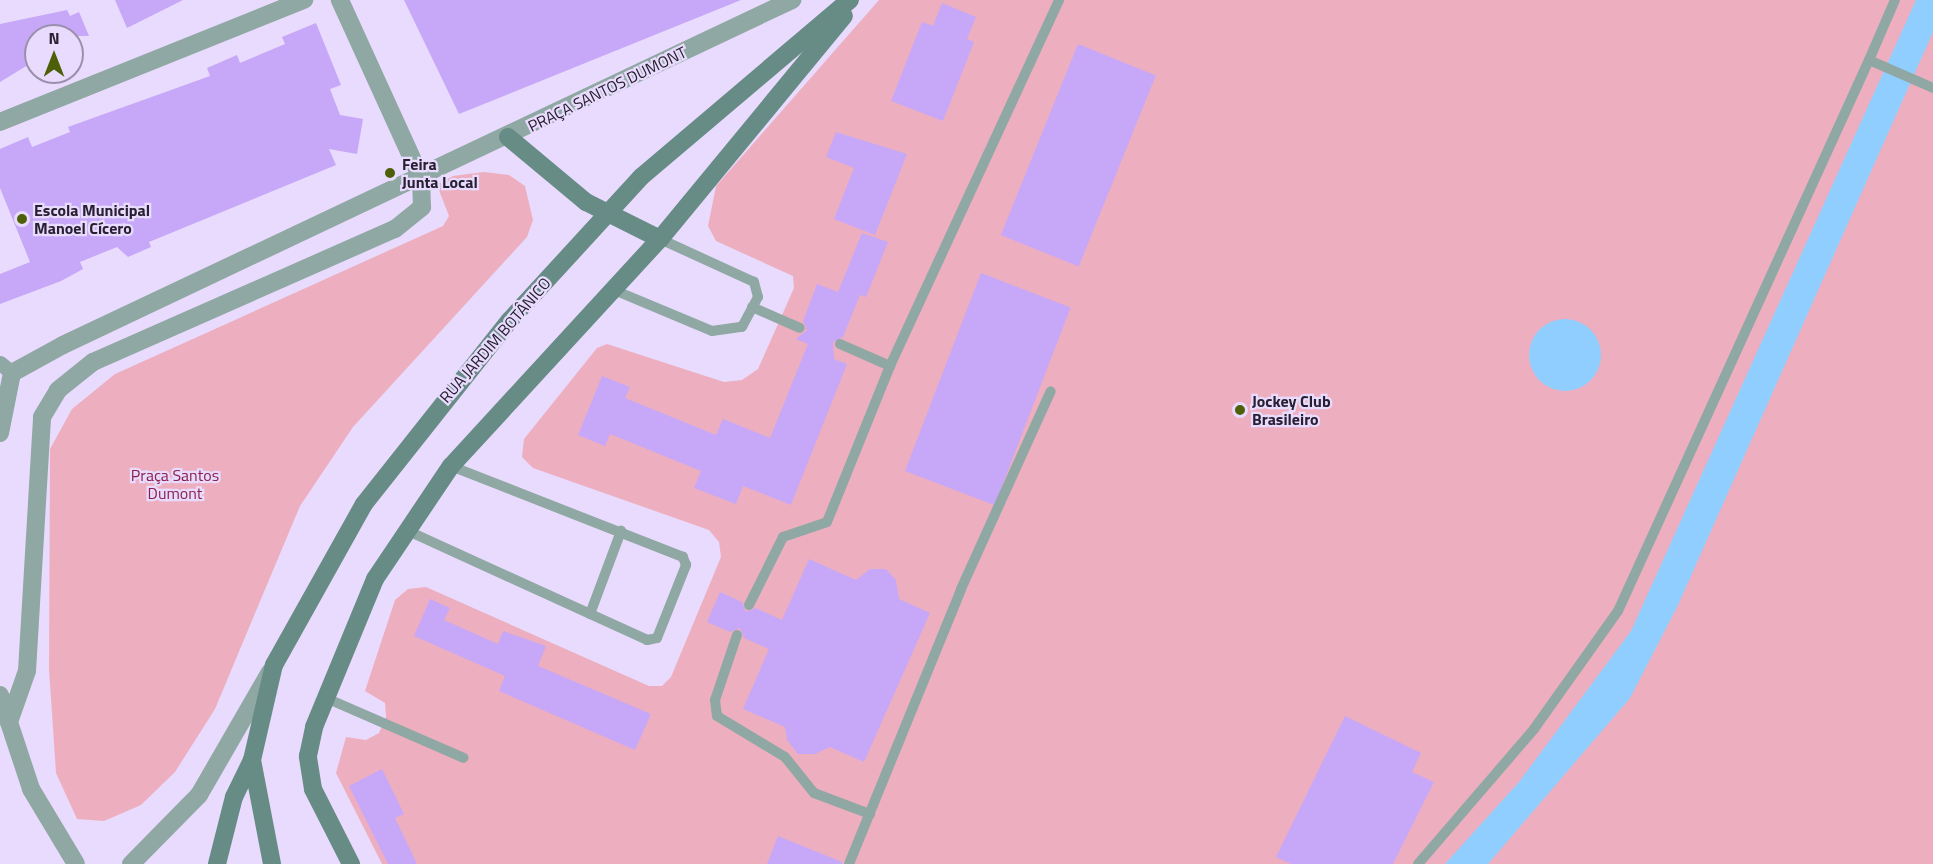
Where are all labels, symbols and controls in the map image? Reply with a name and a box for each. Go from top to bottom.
north arrow [24,24,84,84]
text: N [48,26,60,50]
street label: PRAÇA SANTOS DUMONT [525,42,689,136]
place label: Feira Junta Local [402,154,478,192]
marker: Feira Junta Local [383,166,397,180]
place label: Escola Municipal Manoel Cícero [34,200,150,238]
marker: Escola Municipal Manoel Cícero [15,212,29,226]
street label: RUA JARDIM BOTÂNICO [435,274,555,406]
place label: Jockey Club Brasileiro [1252,391,1331,429]
marker: Jockey Club Brasileiro [1233,403,1247,417]
park label: Praça Santos Dumont [131,465,219,503]

